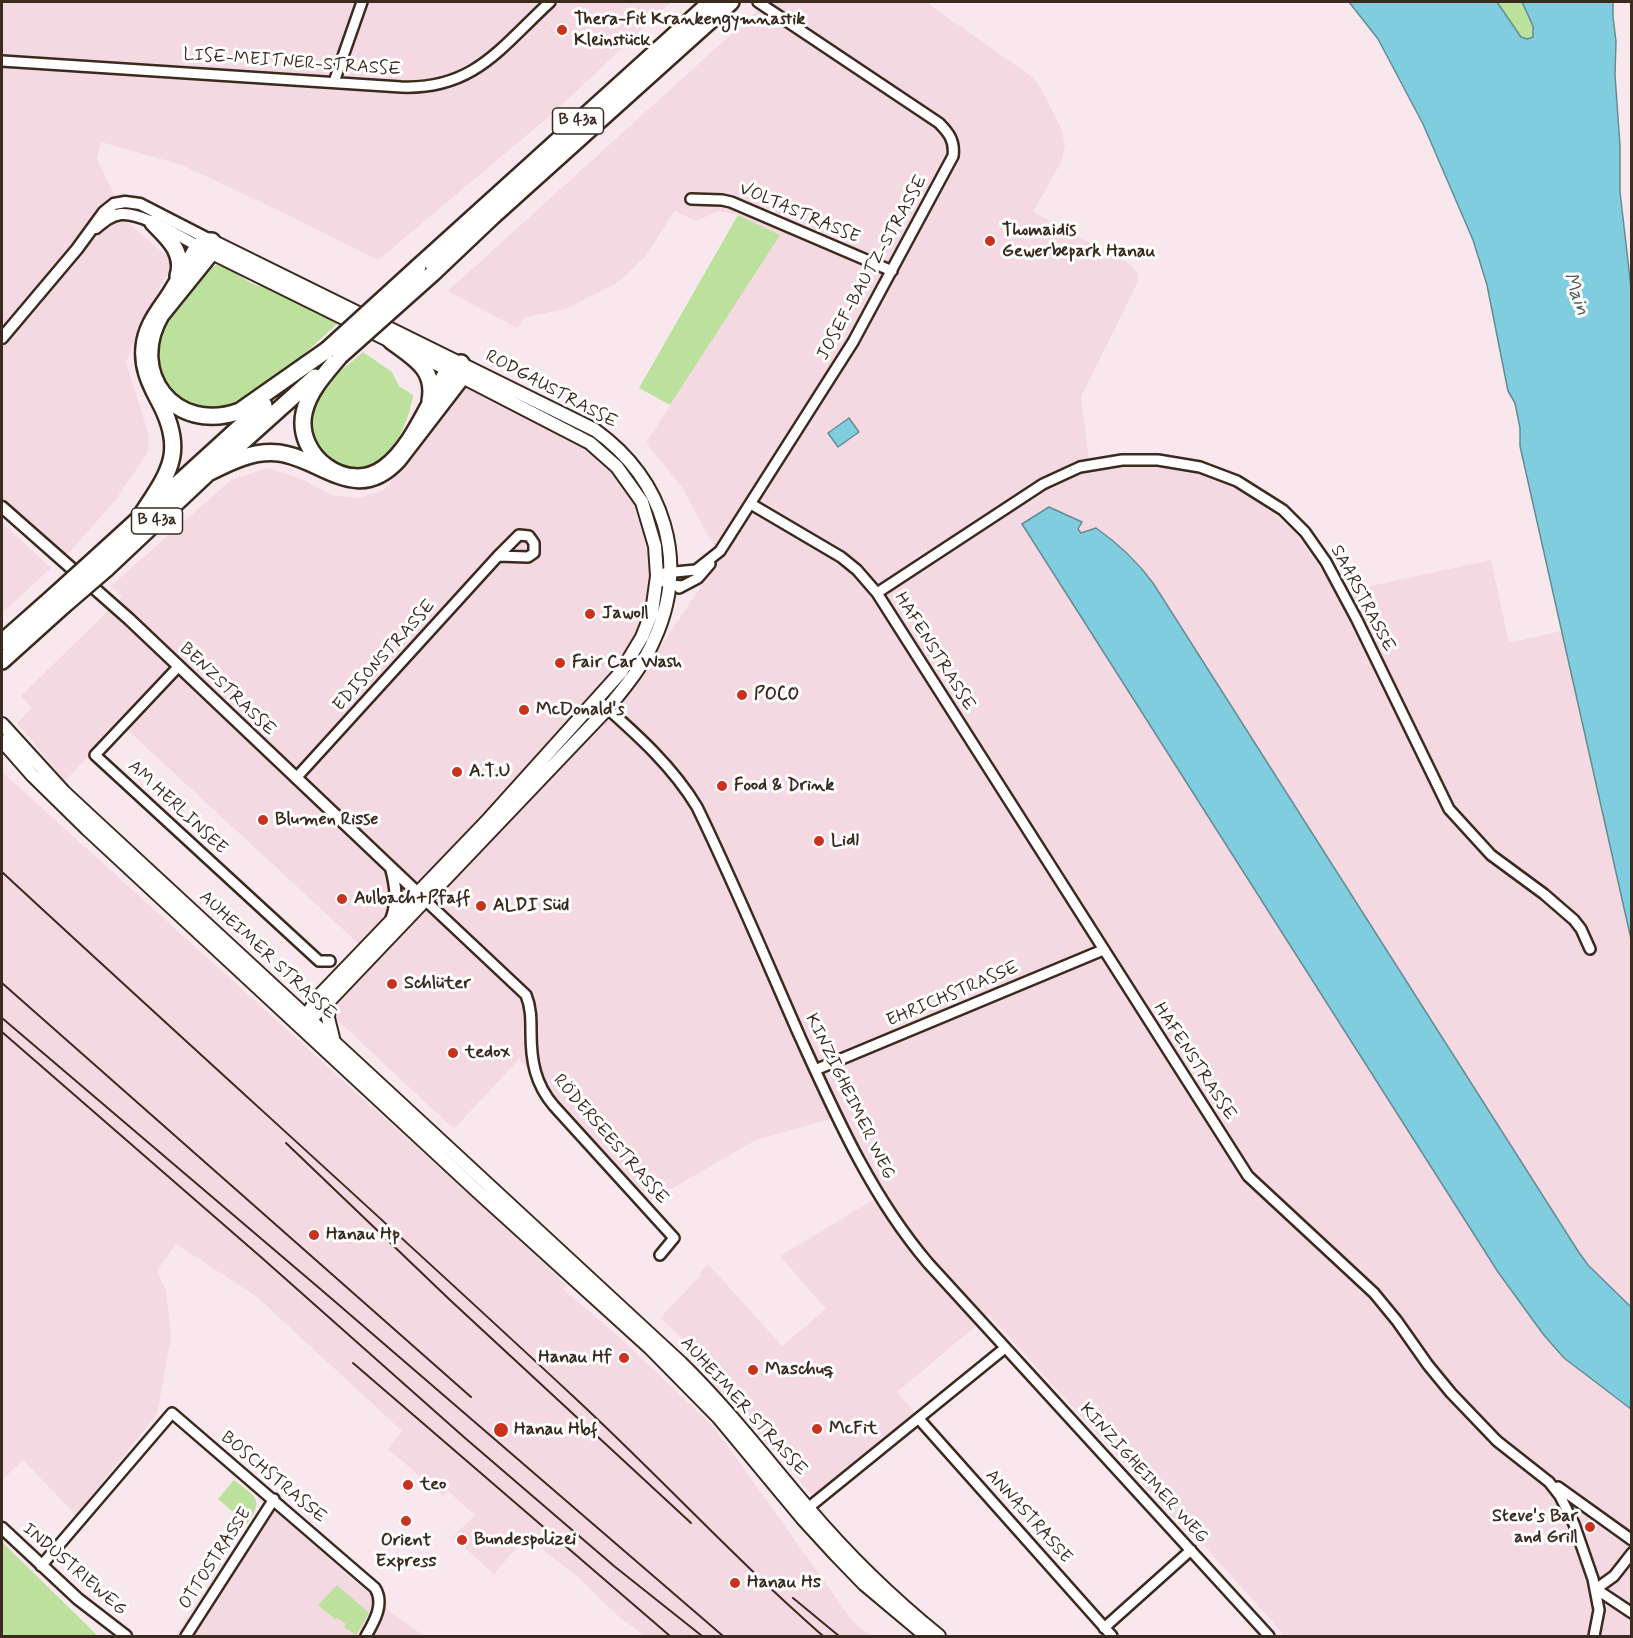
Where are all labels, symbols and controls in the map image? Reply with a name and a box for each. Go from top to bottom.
place label: Thera-Fit Krankengymnastik Kleinstück [574,9,805,52]
marker: Thera-Fit Krankengymnastik Kleinstück [555,23,569,37]
street label: LISE-MEITNER-STRASSE [183,45,401,81]
road number: B 43a [552,108,604,134]
street label: JOSEF-BAUTZ-STRASSE [813,172,933,364]
street label: VOLTASTRASSE [735,179,863,249]
place label: Thomaidis Gewerbepark Hanau [1002,220,1155,262]
marker: Thomaidis Gewerbepark Hanau [983,234,997,248]
water label: Main [1557,269,1593,319]
street label: RODGAUSTRASSE [481,346,621,434]
road number: B 43a [132,508,182,534]
street label: SAARSTRASSE [1325,542,1399,656]
street label: HAFENSTRASSE [889,589,979,715]
street label: EDISONSTRASSE [329,596,441,716]
place label: Jawoll [602,603,649,625]
marker: Jawoll [583,607,597,621]
street label: BENZSTRASSE [174,639,280,741]
place label: Fair Car Wash [572,652,682,674]
marker: Fair Car Wash [553,656,567,670]
place label: POCO [754,684,799,706]
marker: POCO [735,688,749,702]
place label: McDonald's [536,699,624,721]
marker: McDonald's [517,703,531,717]
street label: AM HERLINSEE [123,756,231,860]
place label: A.T.U [469,761,510,783]
marker: A.T.U [450,765,464,779]
place label: Food & Drink [734,775,834,797]
marker: Food & Drink [715,779,729,793]
place label: Blumen Risse [275,809,378,831]
marker: Blumen Risse [256,813,270,827]
place label: Lidl [831,830,859,852]
marker: Lidl [812,834,826,848]
street label: AUHEIMER STRASSE [194,887,340,1025]
place label: Aulbach+Pfaff [354,888,470,910]
marker: Aulbach+Pfaff [335,892,349,906]
place label: ALDI Süd [493,895,569,917]
marker: ALDI Süd [474,899,488,913]
street label: EHRICHSTRASSE [884,957,1022,1033]
place label: Schlüter [404,973,471,995]
marker: Schlüter [385,977,399,991]
street label: HAFENSTRASSE [1148,999,1240,1125]
street label: KINZIGHEIMER WEG [800,1011,898,1183]
place label: tedox [465,1042,510,1064]
marker: tedox [446,1046,460,1060]
street label: RÖDERSEESTRASSE [548,1071,672,1209]
place label: Hanau Hp [326,1224,400,1246]
marker: Hanau Hp [307,1228,321,1242]
street label: AUHEIMER STRASSE [675,1333,811,1481]
place label: Hanau Hf [538,1347,612,1369]
marker: Hanau Hf [617,1351,631,1365]
place label: Maschuq [765,1359,834,1381]
marker: Maschuq [746,1363,760,1377]
street label: KINZIGHEIMER WEG [1074,1399,1212,1549]
place label: McFit [829,1418,878,1440]
place label: Hanau Hbf [514,1419,598,1441]
marker: Hanau Hbf [492,1421,510,1439]
marker: McFit [810,1422,824,1436]
street label: BOSCHSTRASSE [216,1427,330,1529]
street label: ANNASTRASSE [980,1465,1076,1569]
place label: teo [420,1474,446,1496]
marker: teo [401,1478,415,1492]
street label: OTTOSTRASSE [175,1504,257,1614]
place label: Steve's Bar and Grill [1492,1506,1578,1549]
marker: Orient Express [399,1514,413,1528]
street label: INDUSTRIEWEG [18,1519,130,1621]
marker: Steve's Bar and Grill [1583,1520,1597,1534]
place label: Bundespolizei [474,1529,576,1551]
place label: Orient Express [375,1530,437,1572]
marker: Bundespolizei [455,1533,469,1547]
place label: Hanau Hs [747,1572,821,1594]
marker: Hanau Hs [728,1576,742,1590]

